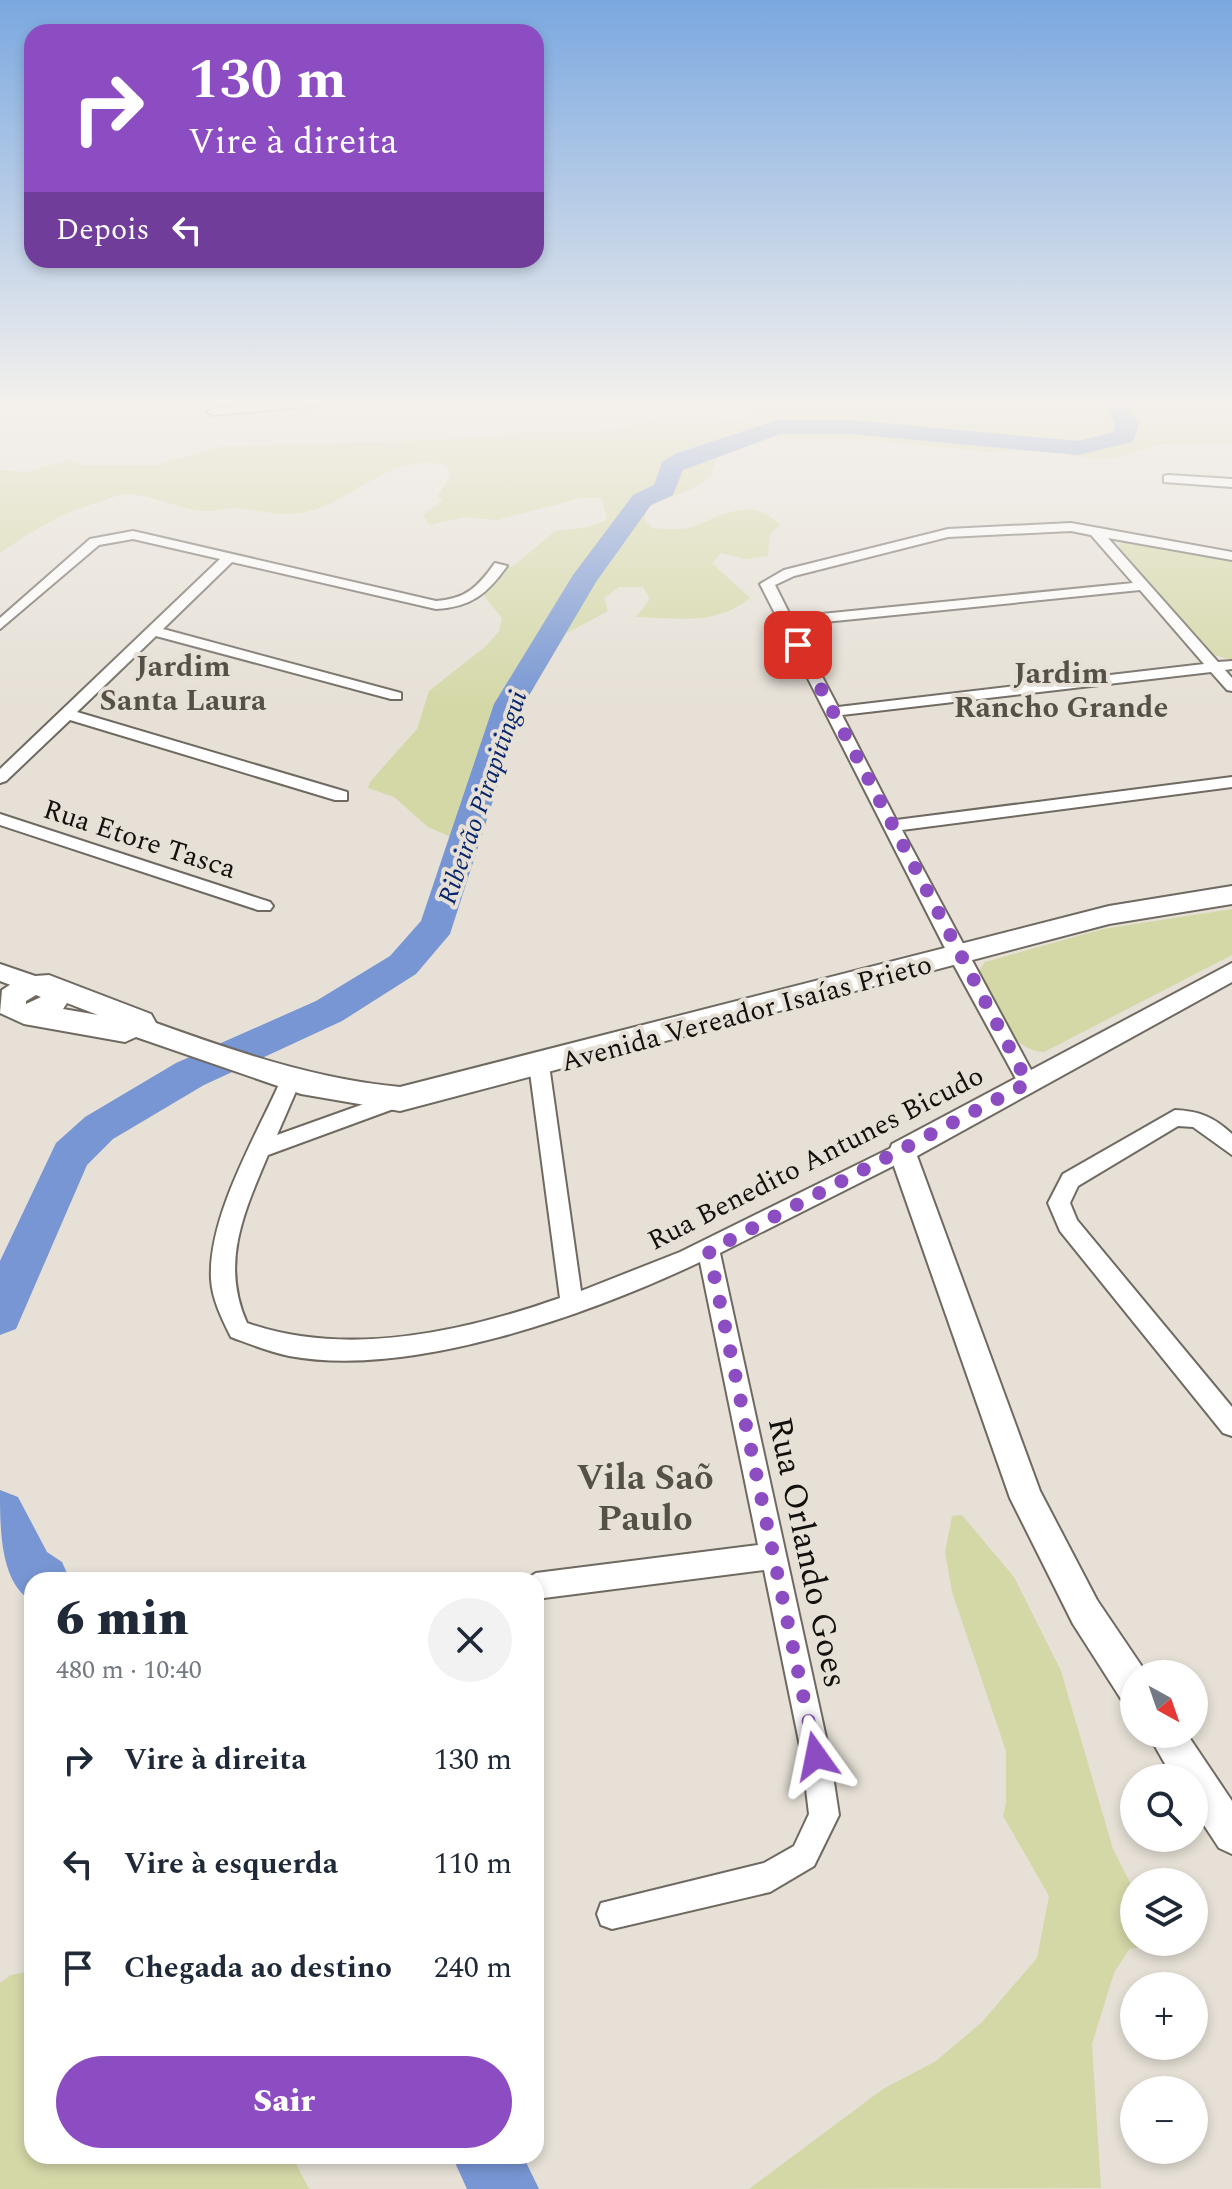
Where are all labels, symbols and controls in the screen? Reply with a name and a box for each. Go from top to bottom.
text: 130 m [188,38,347,123]
icon: right [56,56,160,160]
text: Vire à direita [188,115,398,170]
text: Depois [56,207,149,253]
icon: left [165,208,209,252]
pin [764,611,832,679]
icon: arrive [776,623,820,667]
district label: Jardim Santa Laura [100,644,267,724]
district label: Jardim Rancho Grande [954,651,1168,731]
water label: Ribeirão Pirapitingui [428,685,538,910]
street label: Rua Etore Tasca [38,788,242,891]
street label: Avenida Vereador Isaías Prieto [556,943,937,1084]
street label: Rua Benedito Antunes Bicudo [640,1055,991,1262]
street label: Rua Orlando Goes [753,1412,861,1693]
district label: Vila Saõ Paulo [576,1451,714,1547]
text: 6 min [56,1583,189,1656]
button: close [428,1598,512,1682]
text: 480 m · 10:40 [56,1650,202,1690]
north arrow [1120,1660,1208,1748]
map controls [1120,1660,1208,2164]
position arrow [774,1714,858,1798]
text: Vire à direita [124,1737,307,1783]
text: 130 m [434,1737,512,1783]
icon: right [56,1738,100,1782]
button: search [1120,1764,1208,1852]
text: Vire à esquerda [124,1841,338,1887]
text: 110 m [434,1841,512,1887]
icon: left [56,1842,100,1886]
button: layers [1120,1868,1208,1956]
text: Chegada ao destino [124,1945,392,1991]
text: 240 m [434,1945,512,1991]
icon: arrive [56,1946,100,1990]
button: + [1120,1972,1208,2060]
button: Sair [56,2056,512,2148]
button: − [1120,2076,1208,2164]

